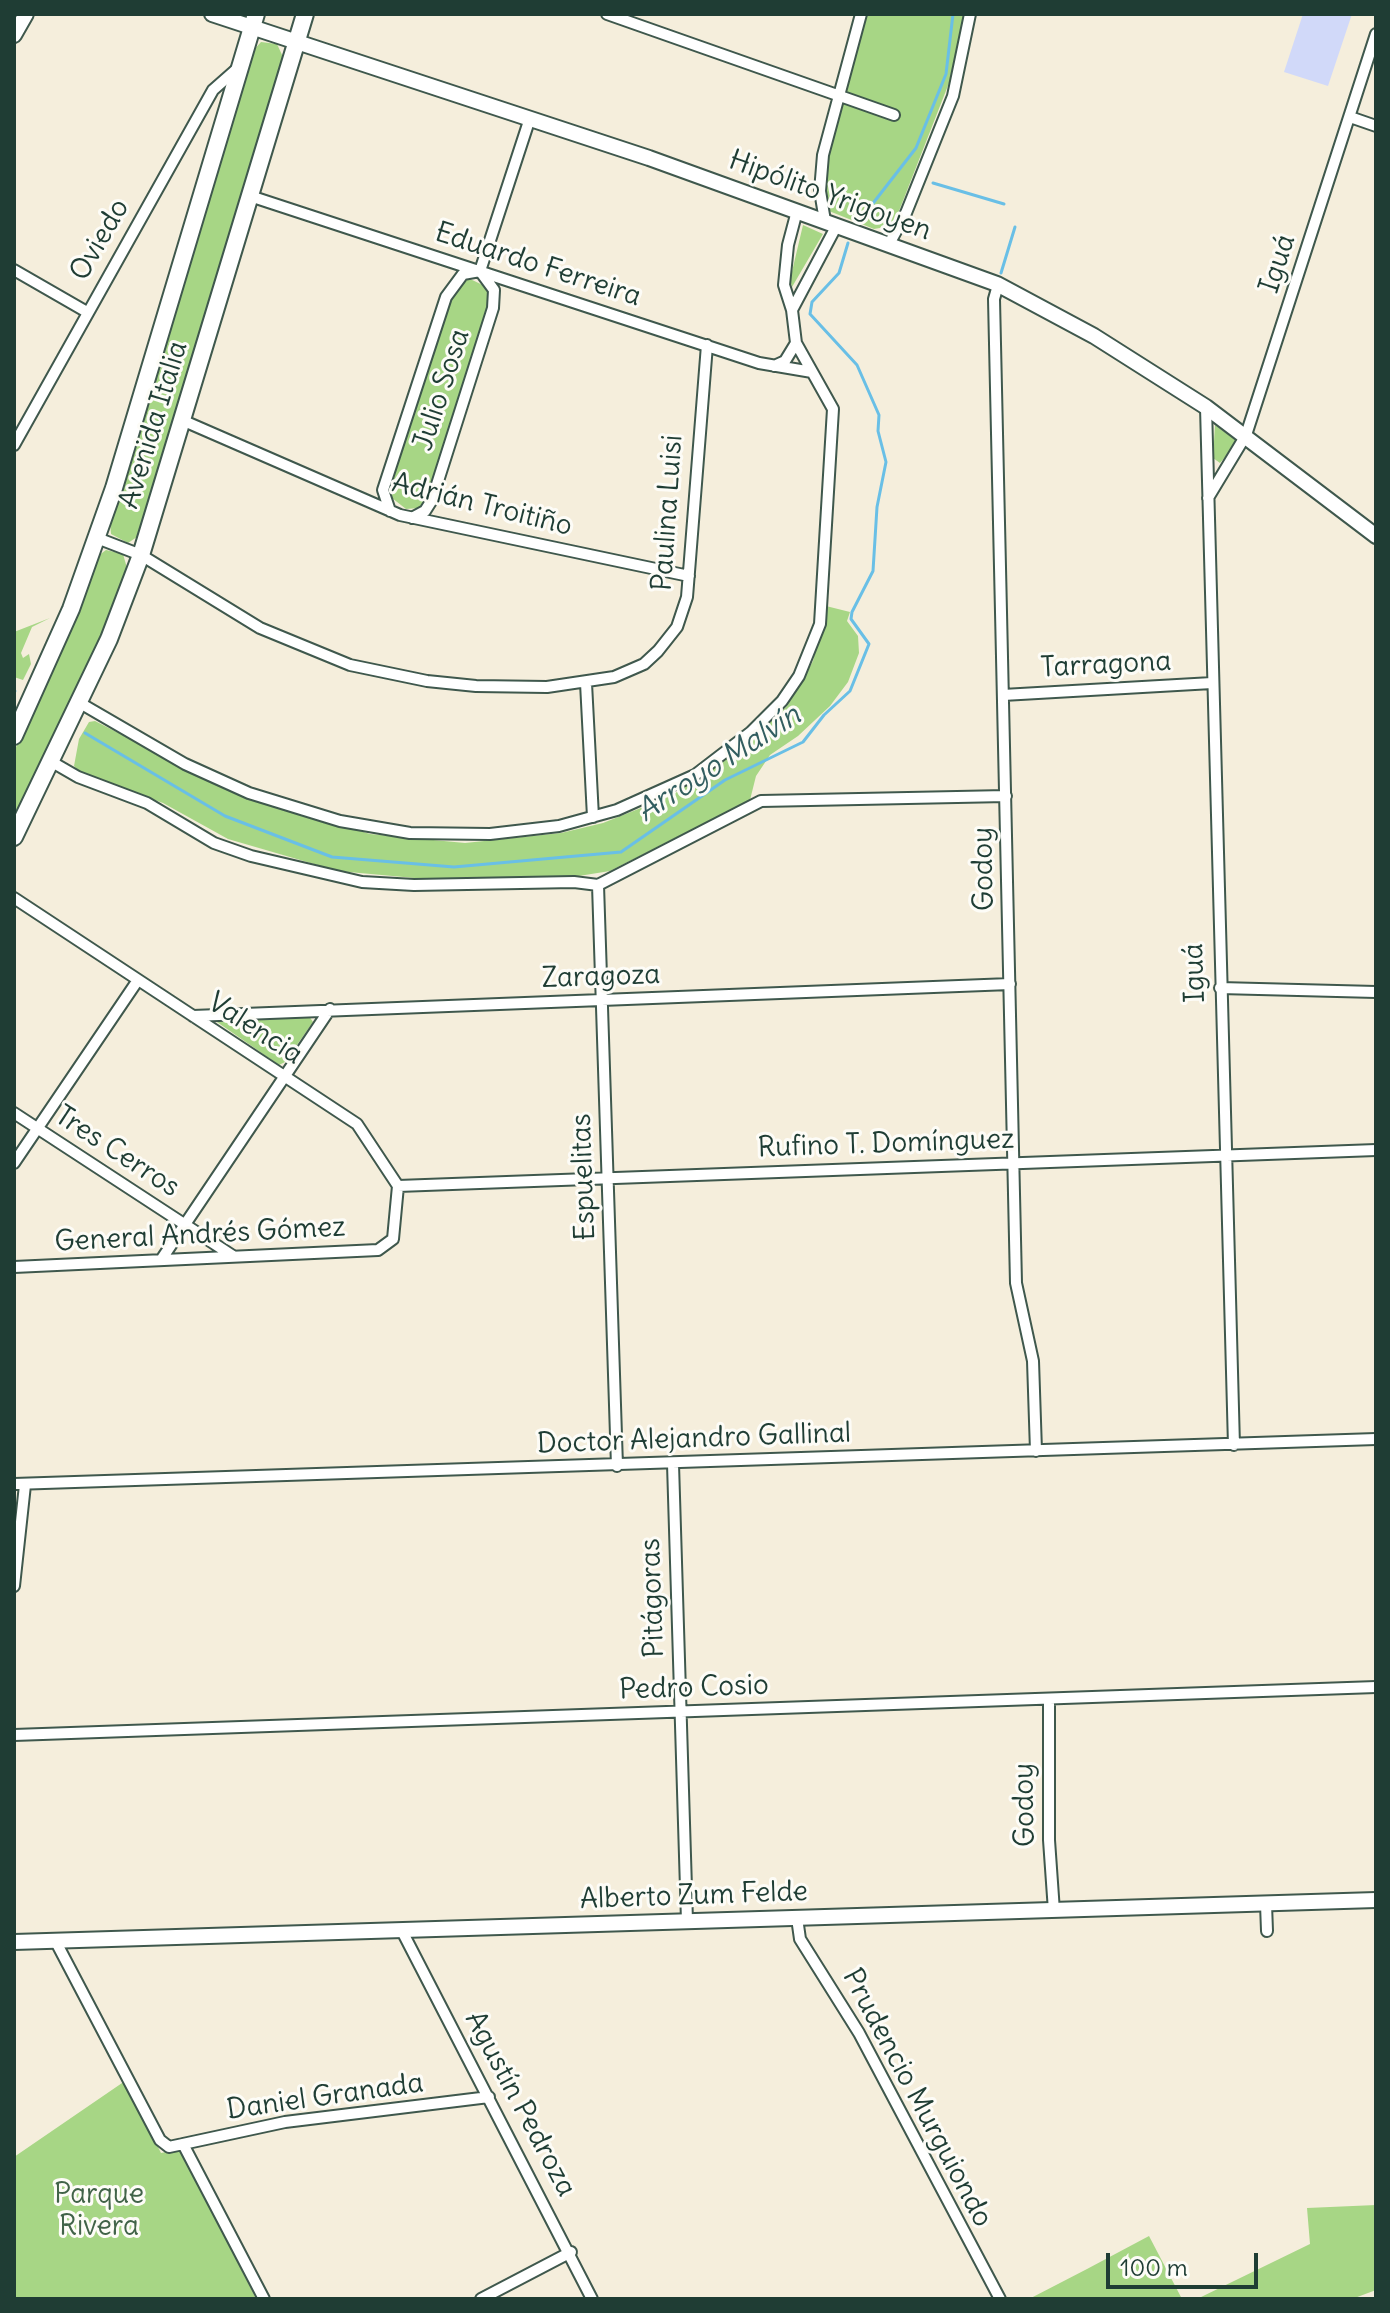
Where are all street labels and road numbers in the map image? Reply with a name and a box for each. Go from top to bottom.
street label: Hipólito Yrigoyen [724,144,936,248]
street label: Oviedo [63,193,137,287]
street label: Eduardo Ferreira [431,216,645,314]
street label: Iguá [1253,231,1303,297]
street label: Julio Sosa [407,325,477,455]
street label: Avenida Italia [113,337,195,513]
street label: Paulina Luisi [646,434,690,592]
street label: Adrián Troitiño [388,466,576,544]
street label: Tarragona [1040,645,1172,685]
street label: Godoy [966,827,1002,911]
street label: Iguá [1177,943,1213,1003]
street label: Zaragoza [541,958,661,996]
street label: Valencia [201,986,309,1072]
street label: Tres Cerros [48,1099,186,1205]
street label: Espuelitas [565,1113,603,1241]
street label: Rufino T. Domínguez [757,1123,1015,1165]
street label: General Andrés Gómez [54,1211,346,1259]
street label: Doctor Alejandro Gallinal [536,1417,852,1461]
street label: Pitágoras [634,1538,672,1658]
street label: Pedro Cosio [619,1669,769,1707]
street label: Godoy [1007,1763,1043,1847]
street label: Alberto Zum Felde [579,1875,809,1917]
street label: Prudencio Murguiondo [835,1963,999,2233]
street label: Agustín Pedroza [457,2006,583,2202]
street label: Daniel Granada [225,2067,425,2127]

